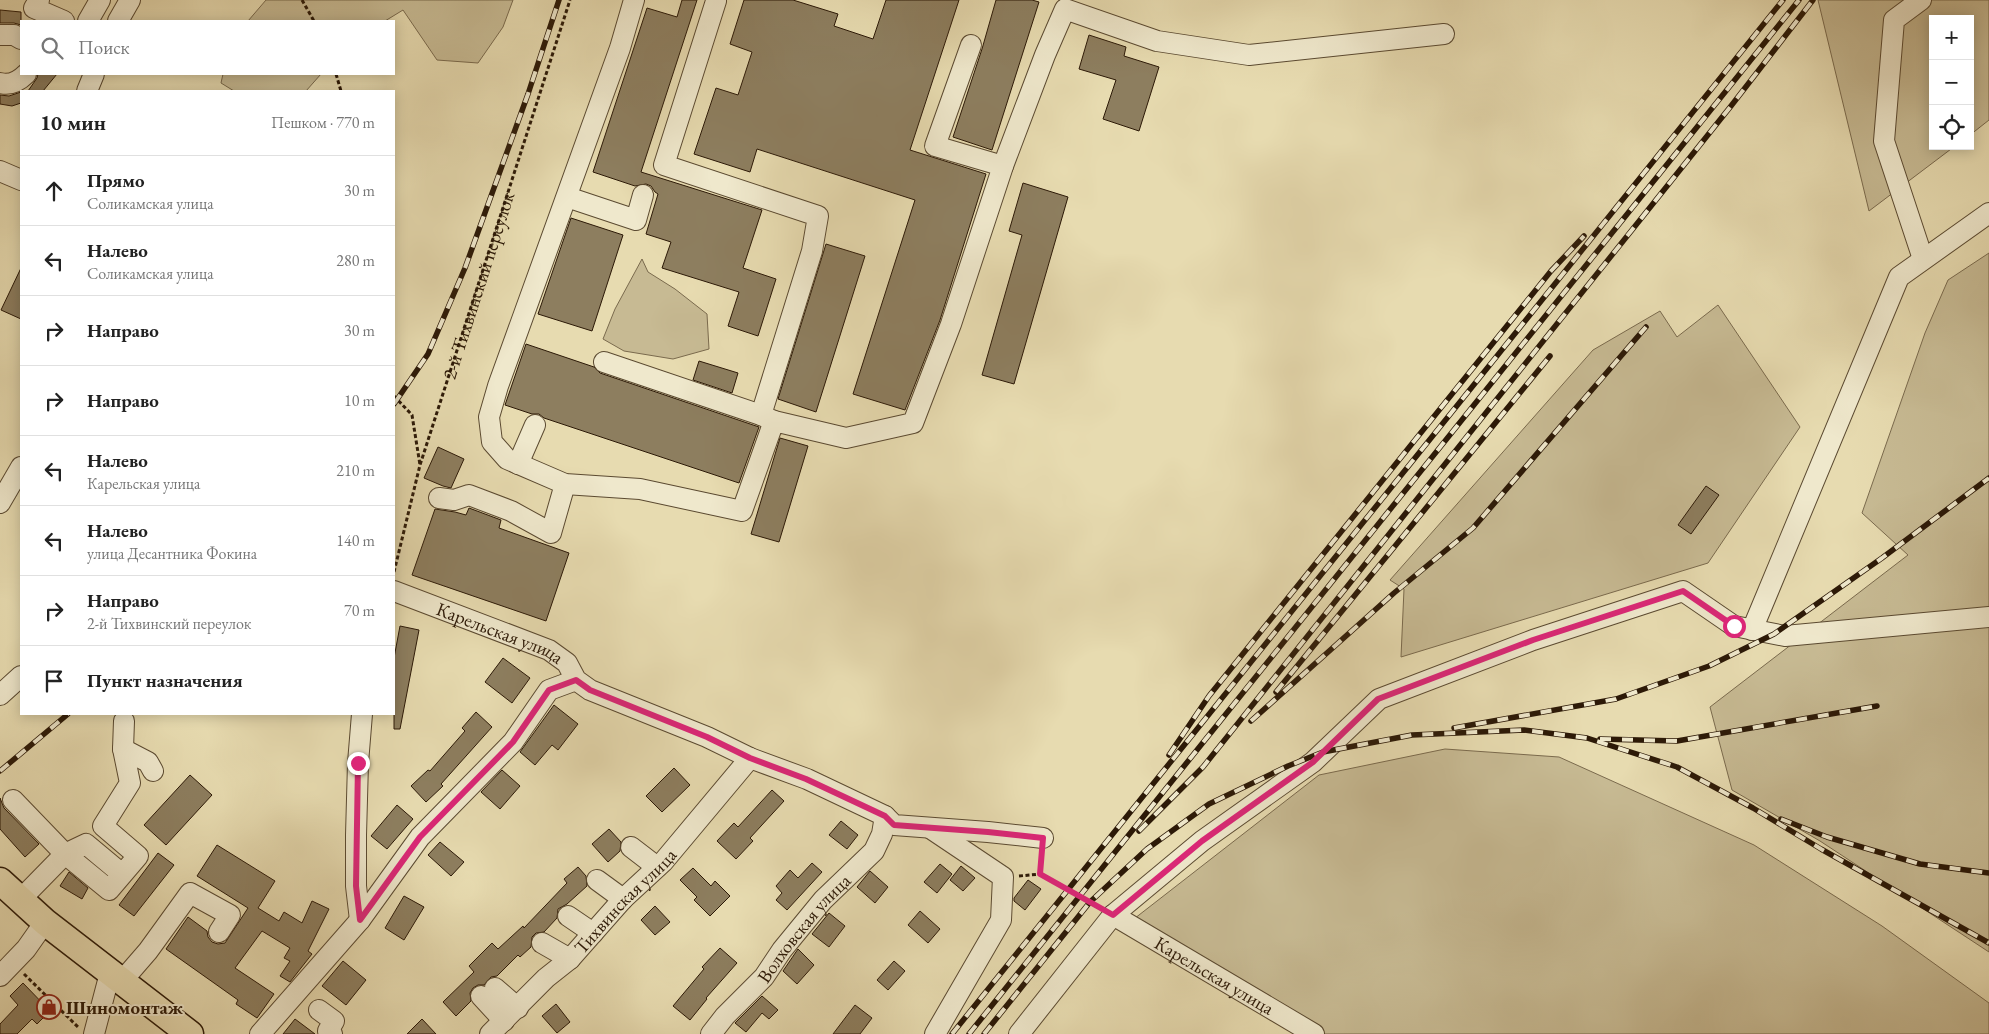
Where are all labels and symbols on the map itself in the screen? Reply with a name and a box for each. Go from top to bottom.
street label: 2-й Тихвинский переулок [436,188,520,382]
street label: Карельская улица [433,596,569,669]
route start [1723,615,1746,638]
route end [347,752,370,775]
street label: Тихвинская улица [568,843,682,959]
street label: Волховская улица [751,868,856,988]
street label: Карельская улица [1150,930,1279,1020]
shop icon: Шиномонтаж [36,994,62,1020]
place label: Шиномонтаж [66,995,184,1020]

